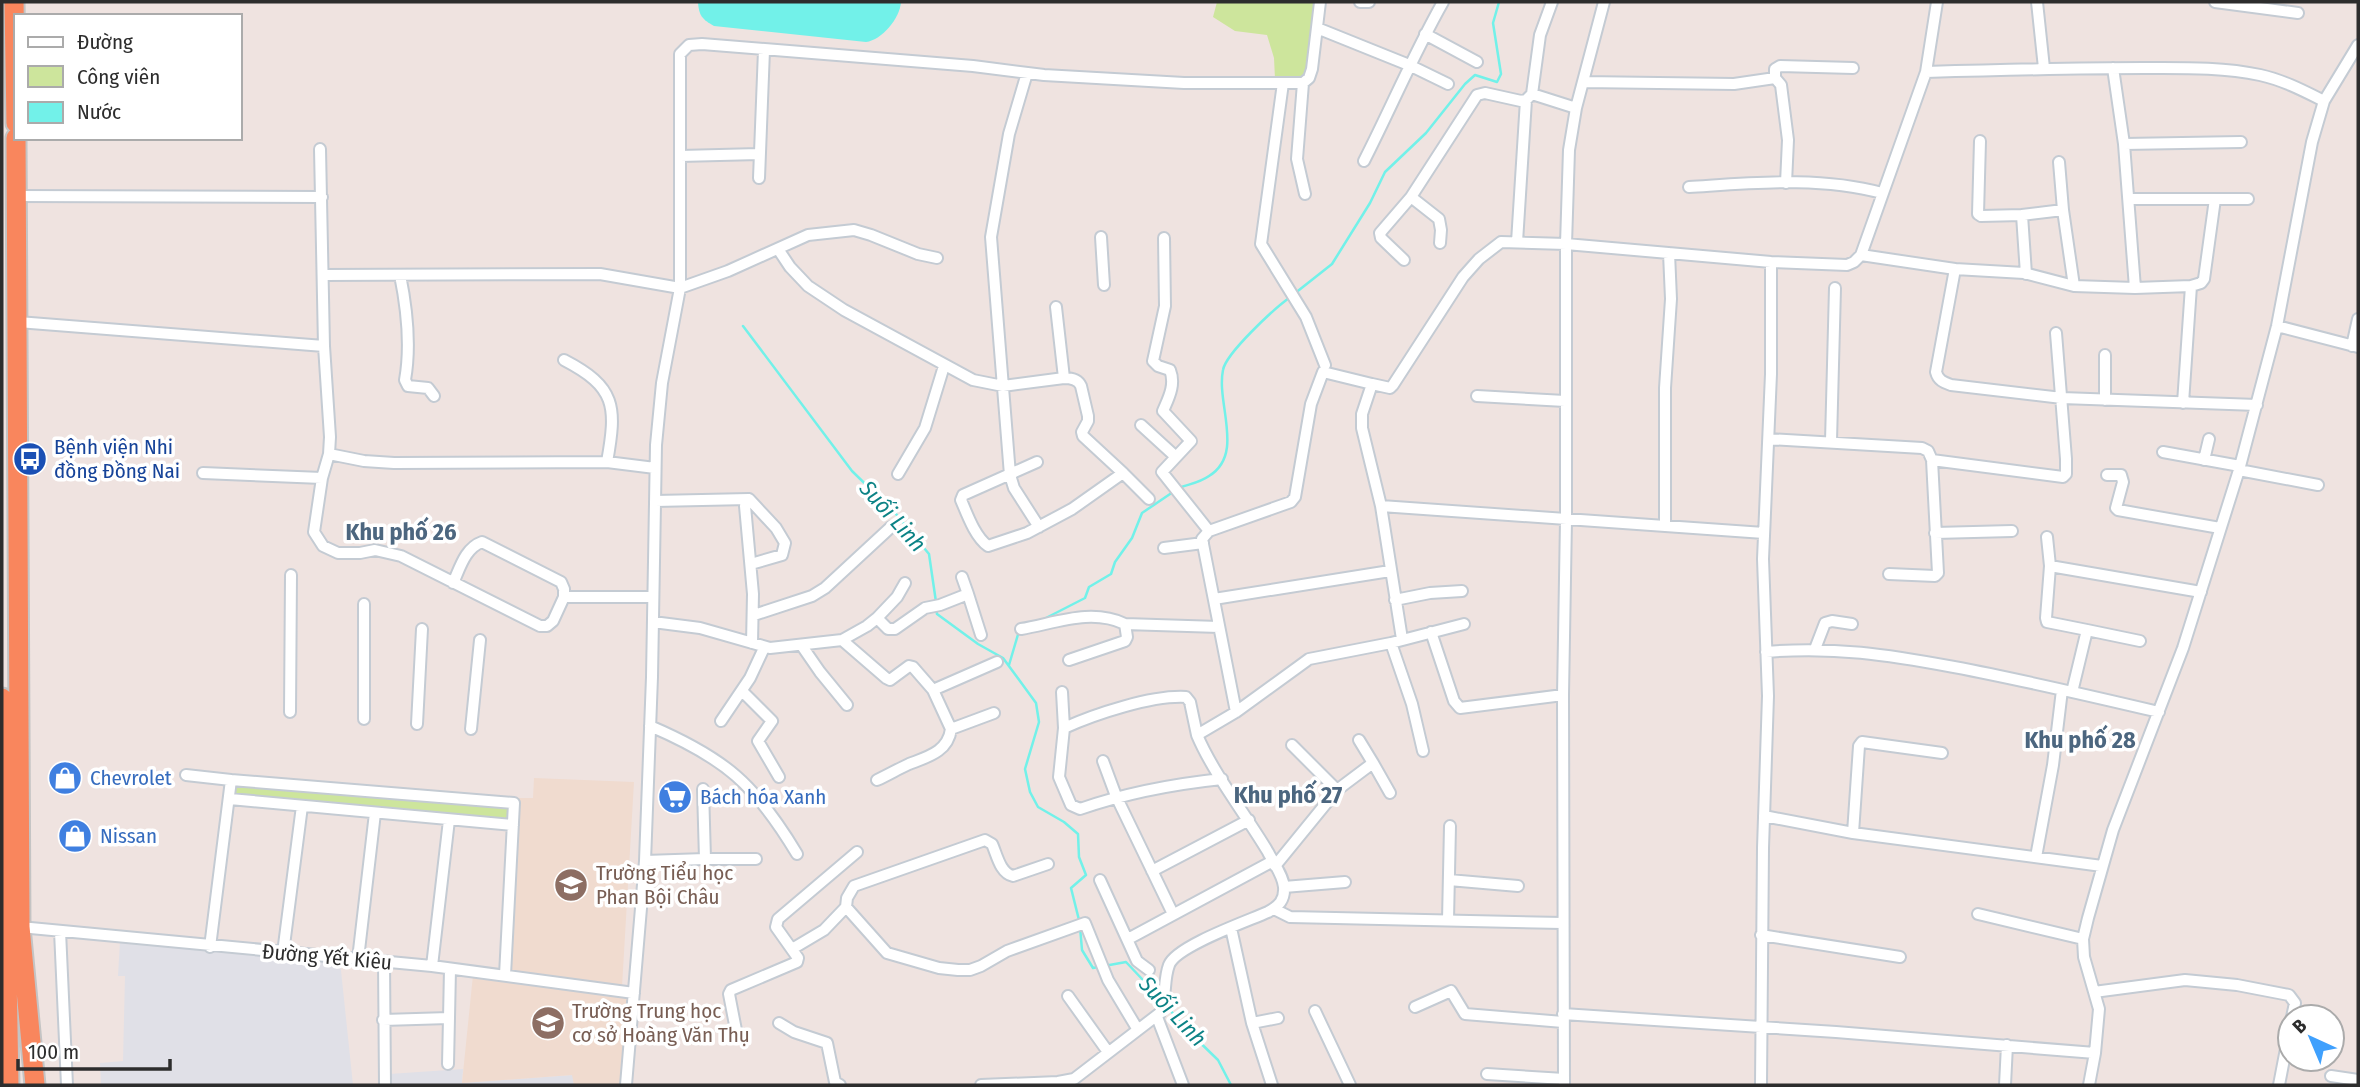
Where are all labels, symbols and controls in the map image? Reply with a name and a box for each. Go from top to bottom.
legend [14,14,242,140]
text: Đường [77,29,133,55]
text: Công viên [77,64,160,90]
text: Nước [77,99,121,125]
place label: Bệnh viện Nhi đồng Đồng Nai [54,434,180,484]
bus stop icon: Bệnh viện Nhi đồng Đồng Nai [11,440,49,478]
water label: Suối Linh [853,474,932,557]
district label: Khu phố 26 [345,516,457,546]
district label: Khu phố 28 [2024,724,2136,754]
shop icon: Chevrolet [46,759,84,797]
place label: Chevrolet [90,765,172,791]
supermarket icon: Bách hóa Xanh [656,778,694,816]
district label: Khu phố 27 [1234,779,1342,809]
place label: Bách hóa Xanh [700,784,826,810]
shop icon: Nissan [56,817,94,855]
place label: Nissan [100,823,157,849]
place label: Trường Tiểu học Phan Bội Châu [596,860,733,910]
school or university icon: Trường Tiểu học Phan Bội Châu [552,866,590,904]
street label: Đường Yết Kiêu [261,938,393,976]
water label: Suối Linh [1133,969,1213,1052]
place label: Trường Trung học cơ sở Hoàng Văn Thụ [572,998,750,1048]
north arrow [2276,1003,2346,1073]
school or university icon: Trường Trung học cơ sở Hoàng Văn Thụ [529,1004,567,1042]
text: B [2288,1014,2312,1038]
scale bar [18,1028,170,1072]
text: 100 m [28,1039,79,1065]

